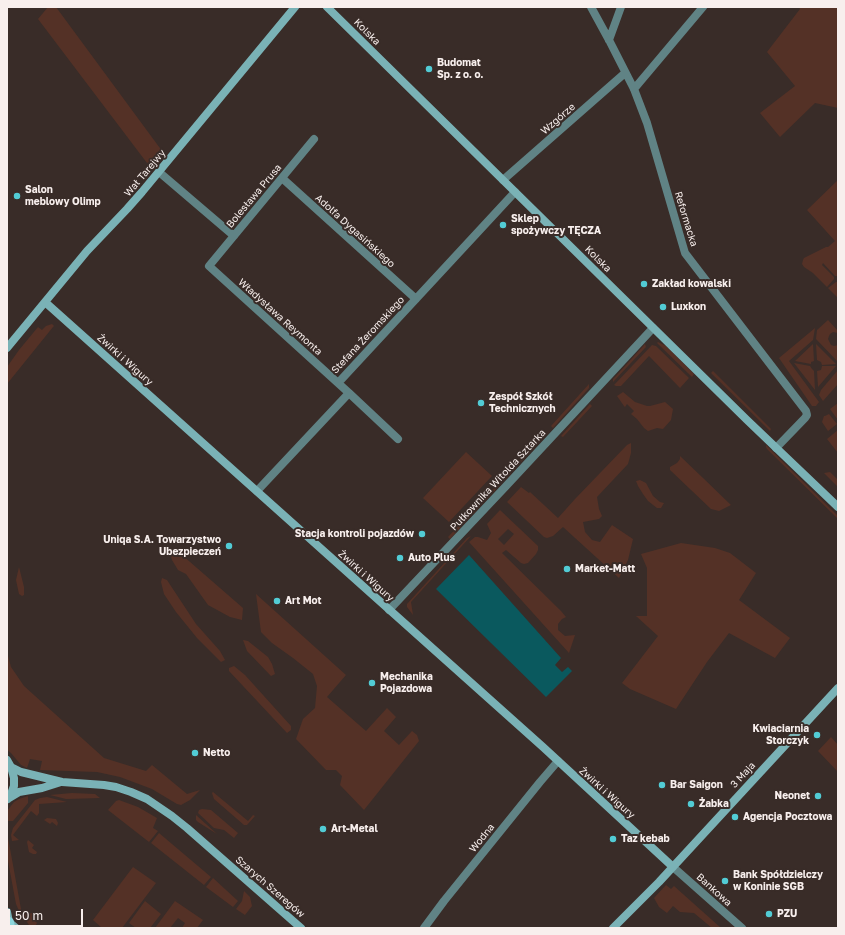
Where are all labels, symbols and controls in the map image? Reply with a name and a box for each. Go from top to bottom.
street label: Kolska [351,16,383,48]
place label: Budomat Sp. z o. o. [437,57,484,80]
marker: Budomat Sp. z o. o. [424,64,434,74]
street label: Wzgórze [538,101,578,137]
street label: Wał Tarejwy [122,147,168,199]
street label: Bolesława Prusa [224,162,284,230]
place label: Salon meblowy Olimp [25,184,101,208]
street label: Reformacka [672,190,700,248]
marker: Salon meblowy Olimp [12,191,22,201]
street label: Adolfa Dygasińskiego [313,192,397,270]
place label: Sklep spożywczy TĘCZA [511,213,601,236]
marker: Sklep spożywczy TĘCZA [498,220,508,230]
street label: Kolska [582,243,614,275]
street label: Władysława Reymonta [236,276,324,358]
place label: Zakład kowalski [652,278,731,290]
marker: Zakład kowalski [639,279,649,289]
street label: Stefana Żeromskiego [329,294,407,376]
place label: Luxkon [671,301,706,313]
marker: Luxkon [658,302,668,312]
street label: Żwirki i Wigury [95,332,155,388]
place label: Zespół Szkół Technicznych [489,391,556,414]
marker: Zespół Szkół Technicznych [476,398,486,408]
street label: Pułkownika Witolda Sztarka [448,427,548,533]
place label: Stacja kontroli pojazdów [295,528,414,540]
marker: Stacja kontroli pojazdów [417,529,427,539]
place label: Uniqa S.A. Towarzystwo Ubezpieczeń [103,534,221,558]
marker: Uniqa S.A. Towarzystwo Ubezpieczeń [224,541,234,551]
street label: Żwirki i Wigury [336,548,396,604]
place label: Auto Plus [408,552,455,564]
marker: Auto Plus [395,553,405,563]
place label: Market-Matt [575,563,635,575]
marker: Market-Matt [562,564,572,574]
place label: Art Mot [285,595,322,607]
marker: Art Mot [272,596,282,606]
place label: Mechanika Pojazdowa [380,671,433,694]
marker: Mechanika Pojazdowa [367,678,377,688]
place label: Kwiaciarnia Storczyk [752,723,809,746]
marker: Kwiaciarnia Storczyk [812,730,822,740]
place label: Netto [203,747,230,759]
marker: Netto [190,748,200,758]
street label: 3 Maja [728,760,758,790]
street label: Żwirki i Wigury [577,765,637,821]
place label: Bar Saigon [670,779,723,791]
marker: Bar Saigon [657,780,667,790]
place label: Neonet [775,790,810,802]
marker: Neonet [813,791,823,801]
place label: Żabka [699,798,729,810]
marker: Żabka [686,799,696,809]
place label: Agencja Pocztowa [743,811,832,823]
marker: Agencja Pocztowa [730,812,740,822]
street label: Wodna [467,821,497,855]
place label: Art-Metal [331,823,378,835]
marker: Art-Metal [318,824,328,834]
place label: Taz kebab [621,833,670,845]
marker: Taz kebab [608,834,618,844]
street label: Szarych Szeregów [233,854,307,920]
place label: Bank Spółdzielczy w Koninie SGB [733,869,823,892]
street label: Bankowa [694,871,734,909]
marker: Bank Spółdzielczy w Koninie SGB [720,876,730,886]
scale bar [10,901,85,927]
text: 50 m [15,908,43,923]
place label: PZU [777,908,797,920]
marker: PZU [764,909,774,919]

